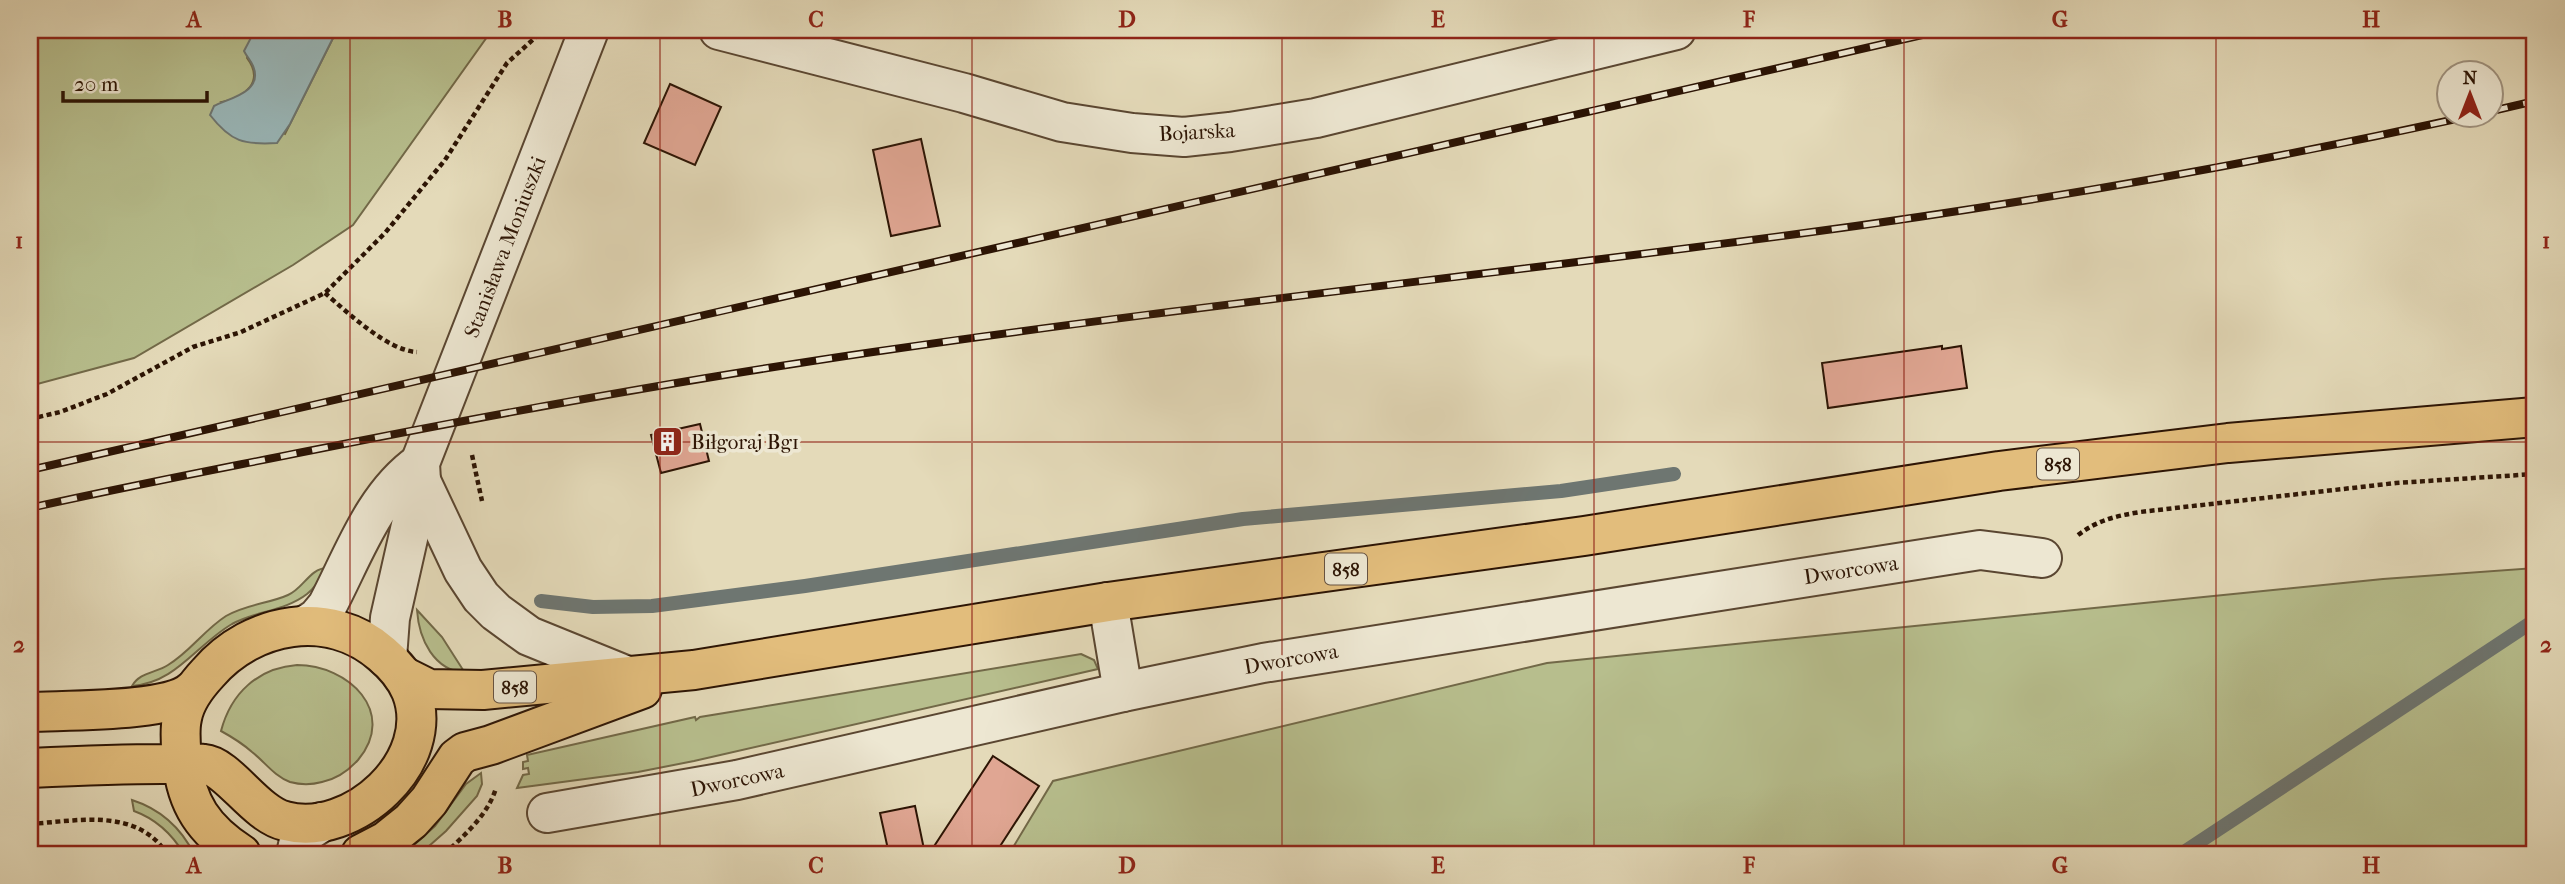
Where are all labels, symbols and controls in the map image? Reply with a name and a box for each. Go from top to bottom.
text: A [185,6,203,33]
text: B [498,6,513,33]
text: C [808,6,824,33]
text: D [1118,6,1136,33]
text: E [1431,6,1445,33]
text: F [1742,6,1756,33]
text: G [2052,6,2068,33]
text: H [2362,6,2380,33]
scale bar [63,60,206,104]
north arrow [2436,60,2506,130]
text: N [2463,67,2478,89]
text: 20 m [74,72,119,96]
street label: Bojarska [1158,118,1236,146]
street label: Stanisława Moniuszki [459,153,551,341]
text: 1 [15,227,23,254]
text: 1 [2542,227,2550,254]
building icon: Biłgoraj Bg1 [651,425,685,459]
place label: Biłgoraj Bg1 [691,430,799,454]
road number: 858 [2037,449,2079,480]
street label: Dworcowa [1802,551,1900,589]
road number: 858 [1325,554,1367,584]
text: 2 [13,631,25,658]
text: 2 [2540,631,2552,658]
street label: Dworcowa [1242,639,1340,679]
road number: 858 [494,672,536,702]
street label: Dworcowa [688,758,786,802]
text: A [185,852,203,879]
text: B [498,852,513,879]
text: C [808,852,824,879]
text: D [1118,852,1136,879]
text: E [1431,852,1445,879]
text: F [1742,852,1756,879]
text: G [2052,852,2068,879]
text: H [2362,852,2380,879]

